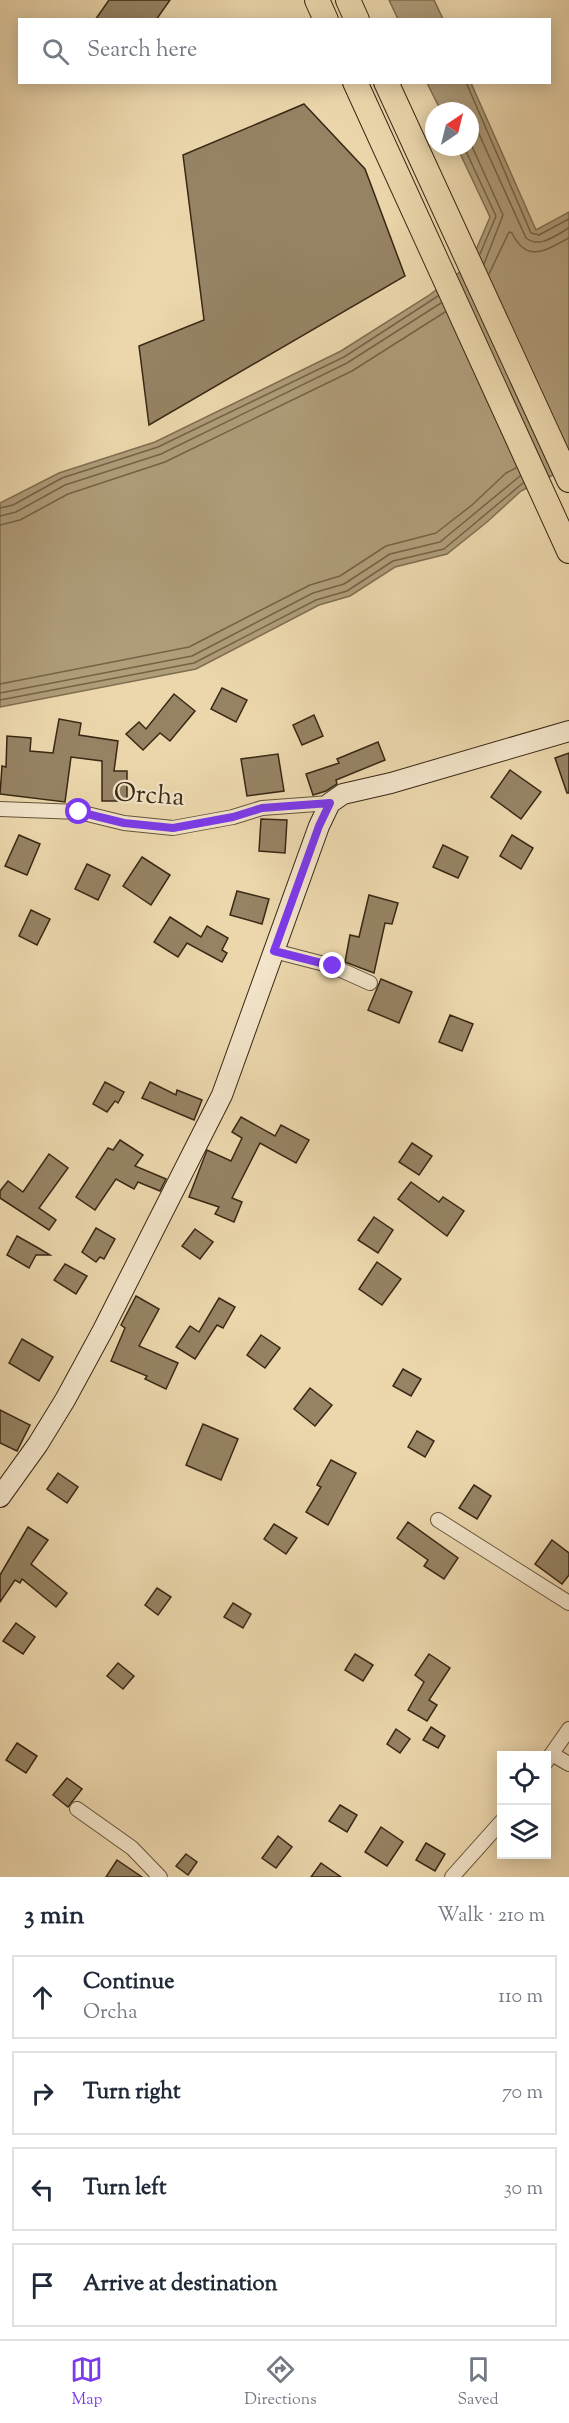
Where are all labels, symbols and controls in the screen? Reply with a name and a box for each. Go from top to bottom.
search box [18,18,551,84]
icon: search [39,35,72,68]
text: Search here [87,35,197,67]
north arrow [425,102,479,156]
street label: Orcha [112,775,186,817]
route start [65,798,91,824]
route end [319,952,345,978]
map controls [497,1751,551,1859]
button: locate [497,1751,551,1805]
button: layers [497,1805,551,1859]
text: 3 min [24,1898,84,1935]
text: Walk · 210 m [437,1902,545,1931]
text: Continue [83,1967,174,1999]
icon: ahead [26,1981,59,2014]
text: 110 m [498,1983,543,2012]
text: Orcha [83,1999,137,2028]
icon: right [26,2077,59,2110]
text: Turn right [83,2077,180,2109]
text: 70 m [502,2079,543,2108]
icon: left [26,2173,59,2206]
text: Turn left [83,2173,166,2205]
text: 30 m [504,2175,543,2204]
icon: arrive [26,2269,59,2302]
text: Arrive at destination [83,2269,278,2301]
tab: Map [70,2353,103,2412]
tab: Directions [244,2353,317,2412]
tab: Saved [457,2353,499,2412]

